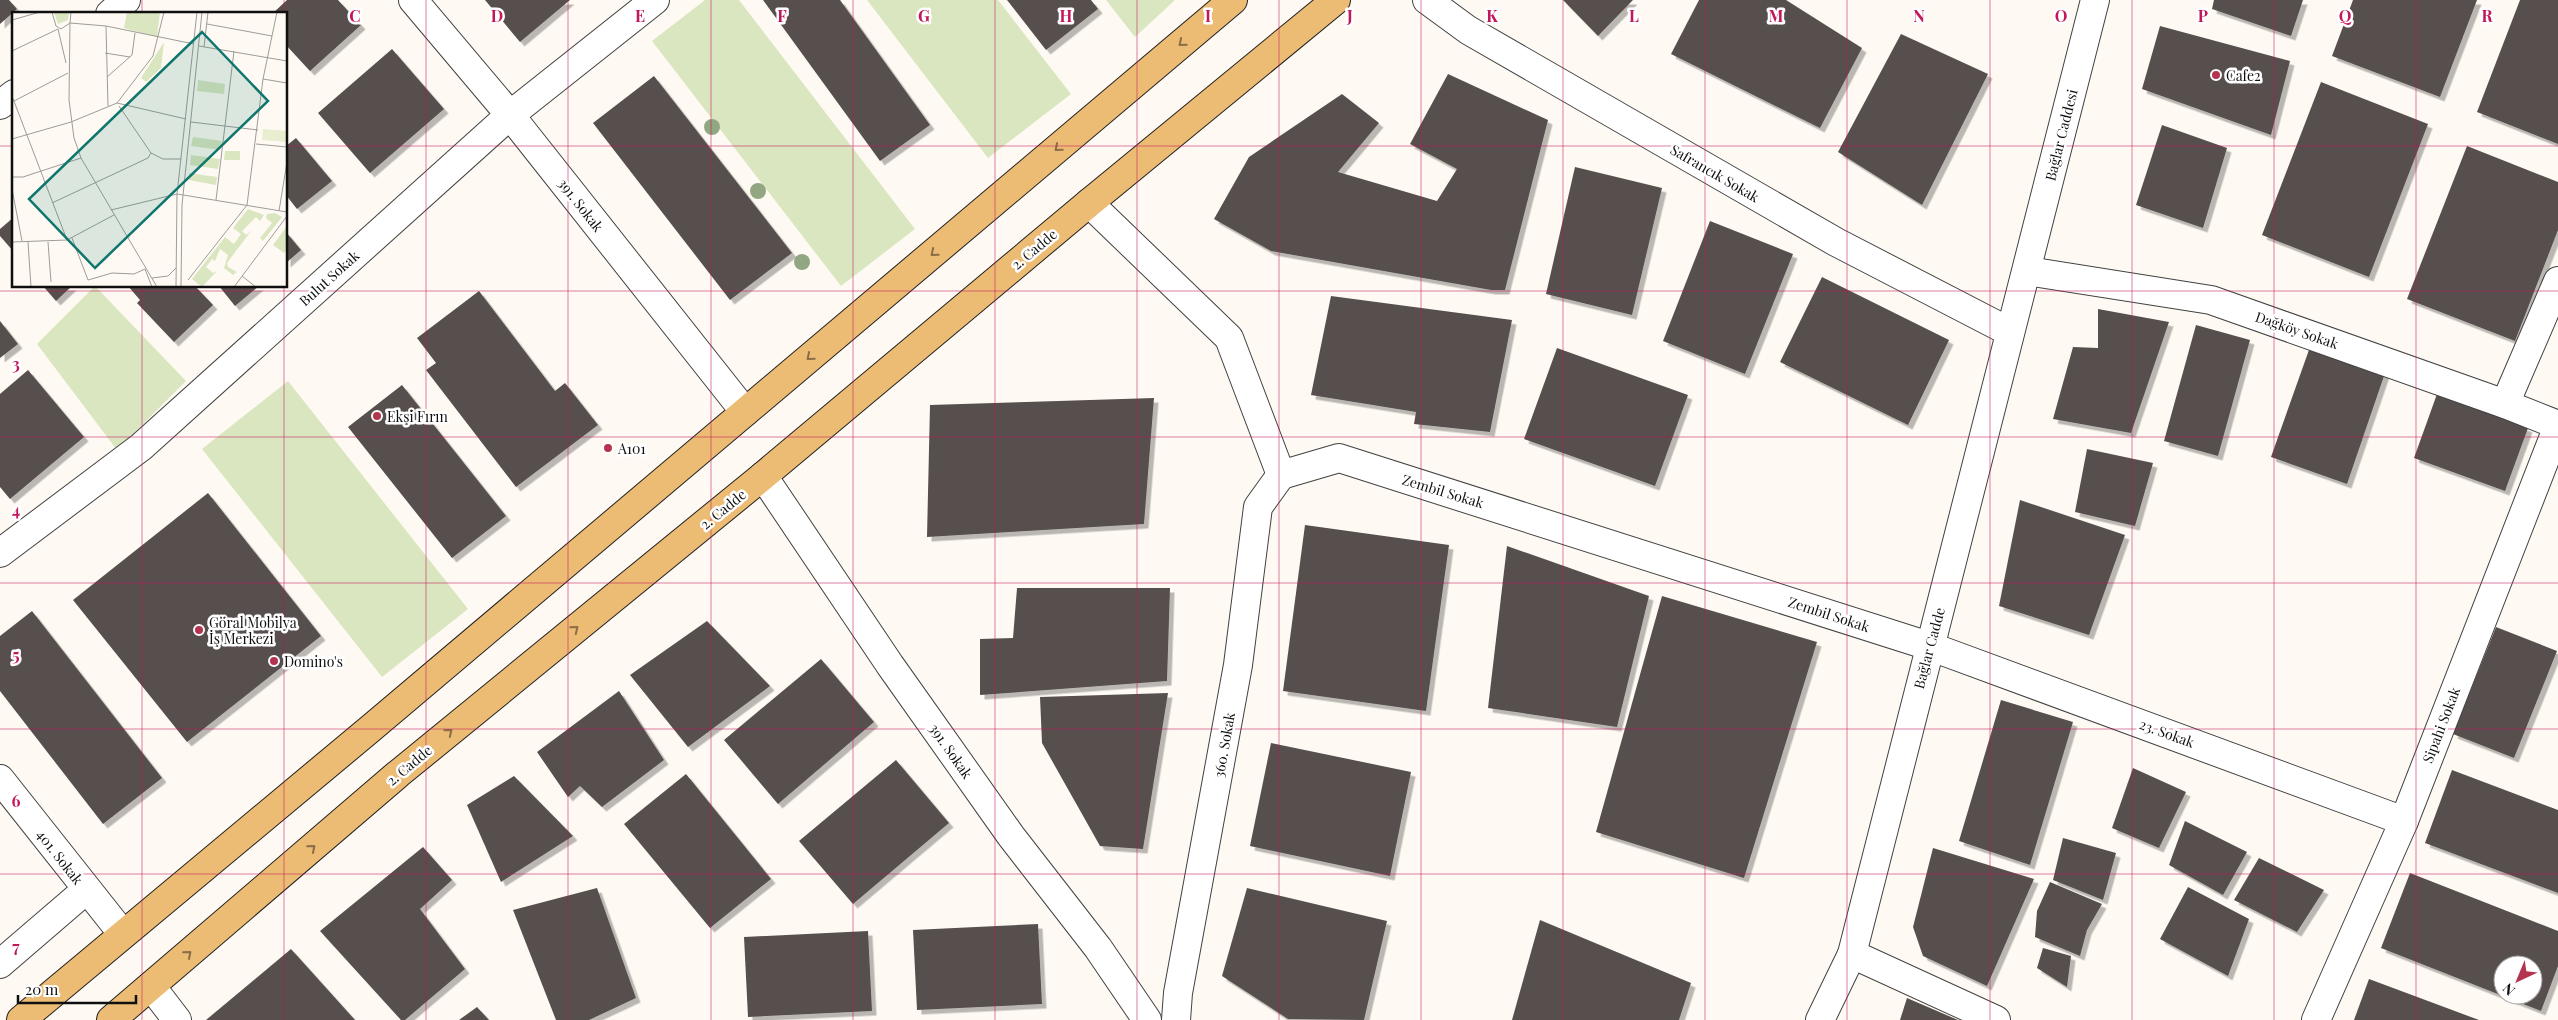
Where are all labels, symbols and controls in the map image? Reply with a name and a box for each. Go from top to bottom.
text: C [349,5,361,26]
text: D [491,5,503,26]
text: E [635,5,645,26]
text: F [777,5,787,26]
text: G [918,5,930,26]
text: H [1060,5,1073,26]
text: I [1205,5,1211,26]
text: J [1346,5,1353,26]
text: K [1486,5,1498,26]
text: L [1629,5,1639,26]
text: M [1769,5,1784,26]
text: N [1913,5,1925,26]
text: O [2055,5,2067,26]
text: P [2198,5,2208,26]
text: Q [2339,5,2352,26]
text: R [2481,5,2493,26]
inset map [12,12,288,288]
one-way arrow [1179,37,1188,45]
place label: Cafe2 [2226,66,2261,85]
marker: Cafe2 [2210,69,2222,81]
street label: Bağlar Caddesi [2040,87,2082,183]
street label: Safrancık Sokak [1667,140,1763,206]
one-way arrow [1054,142,1063,151]
street label: 391. Sokak [554,174,608,236]
street label: 2. Cadde [1007,224,1061,274]
street label: Bulut Sokak [295,246,363,310]
one-way arrow [930,247,939,256]
street label: Dağköy Sokak [2253,307,2341,353]
one-way arrow [806,352,815,361]
text: 3 [12,353,20,374]
place label: Ekşi Fırın [387,407,448,426]
marker: Ekşi Fırın [371,410,383,422]
place label: A101 [617,439,646,458]
marker: A101 [602,442,614,454]
street label: Zembil Sokak [1400,470,1486,513]
street label: 2. Cadde [696,485,750,533]
text: 4 [12,499,20,520]
street label: Zembil Sokak [1786,592,1872,636]
street label: Bağlar Cadde [1909,605,1949,691]
place label: Göral Mobilya İş Merkezi [209,613,297,648]
marker: Göral Mobilya İş Merkezi [193,624,205,636]
one-way arrow [569,627,578,635]
text: 5 [12,644,20,665]
place label: Domino's [284,652,343,671]
marker: Domino's [268,655,280,667]
street label: Sipahi Sokak [2418,684,2464,766]
street label: 360. Sokak [1209,710,1239,779]
street label: 23. Sokak [2137,714,2197,752]
street label: 391. Sokak [925,720,977,782]
one-way arrow [443,730,452,738]
street label: 2. Cadde [382,740,436,790]
text: 6 [12,790,21,811]
street label: 401. Sokak [33,826,88,889]
one-way arrow [306,845,315,854]
text: 7 [12,936,20,957]
one-way arrow [183,951,192,960]
north arrow [2493,955,2543,1005]
scale bar [18,972,135,1004]
text: 20 m [25,979,59,999]
text: N [2498,979,2519,1000]

